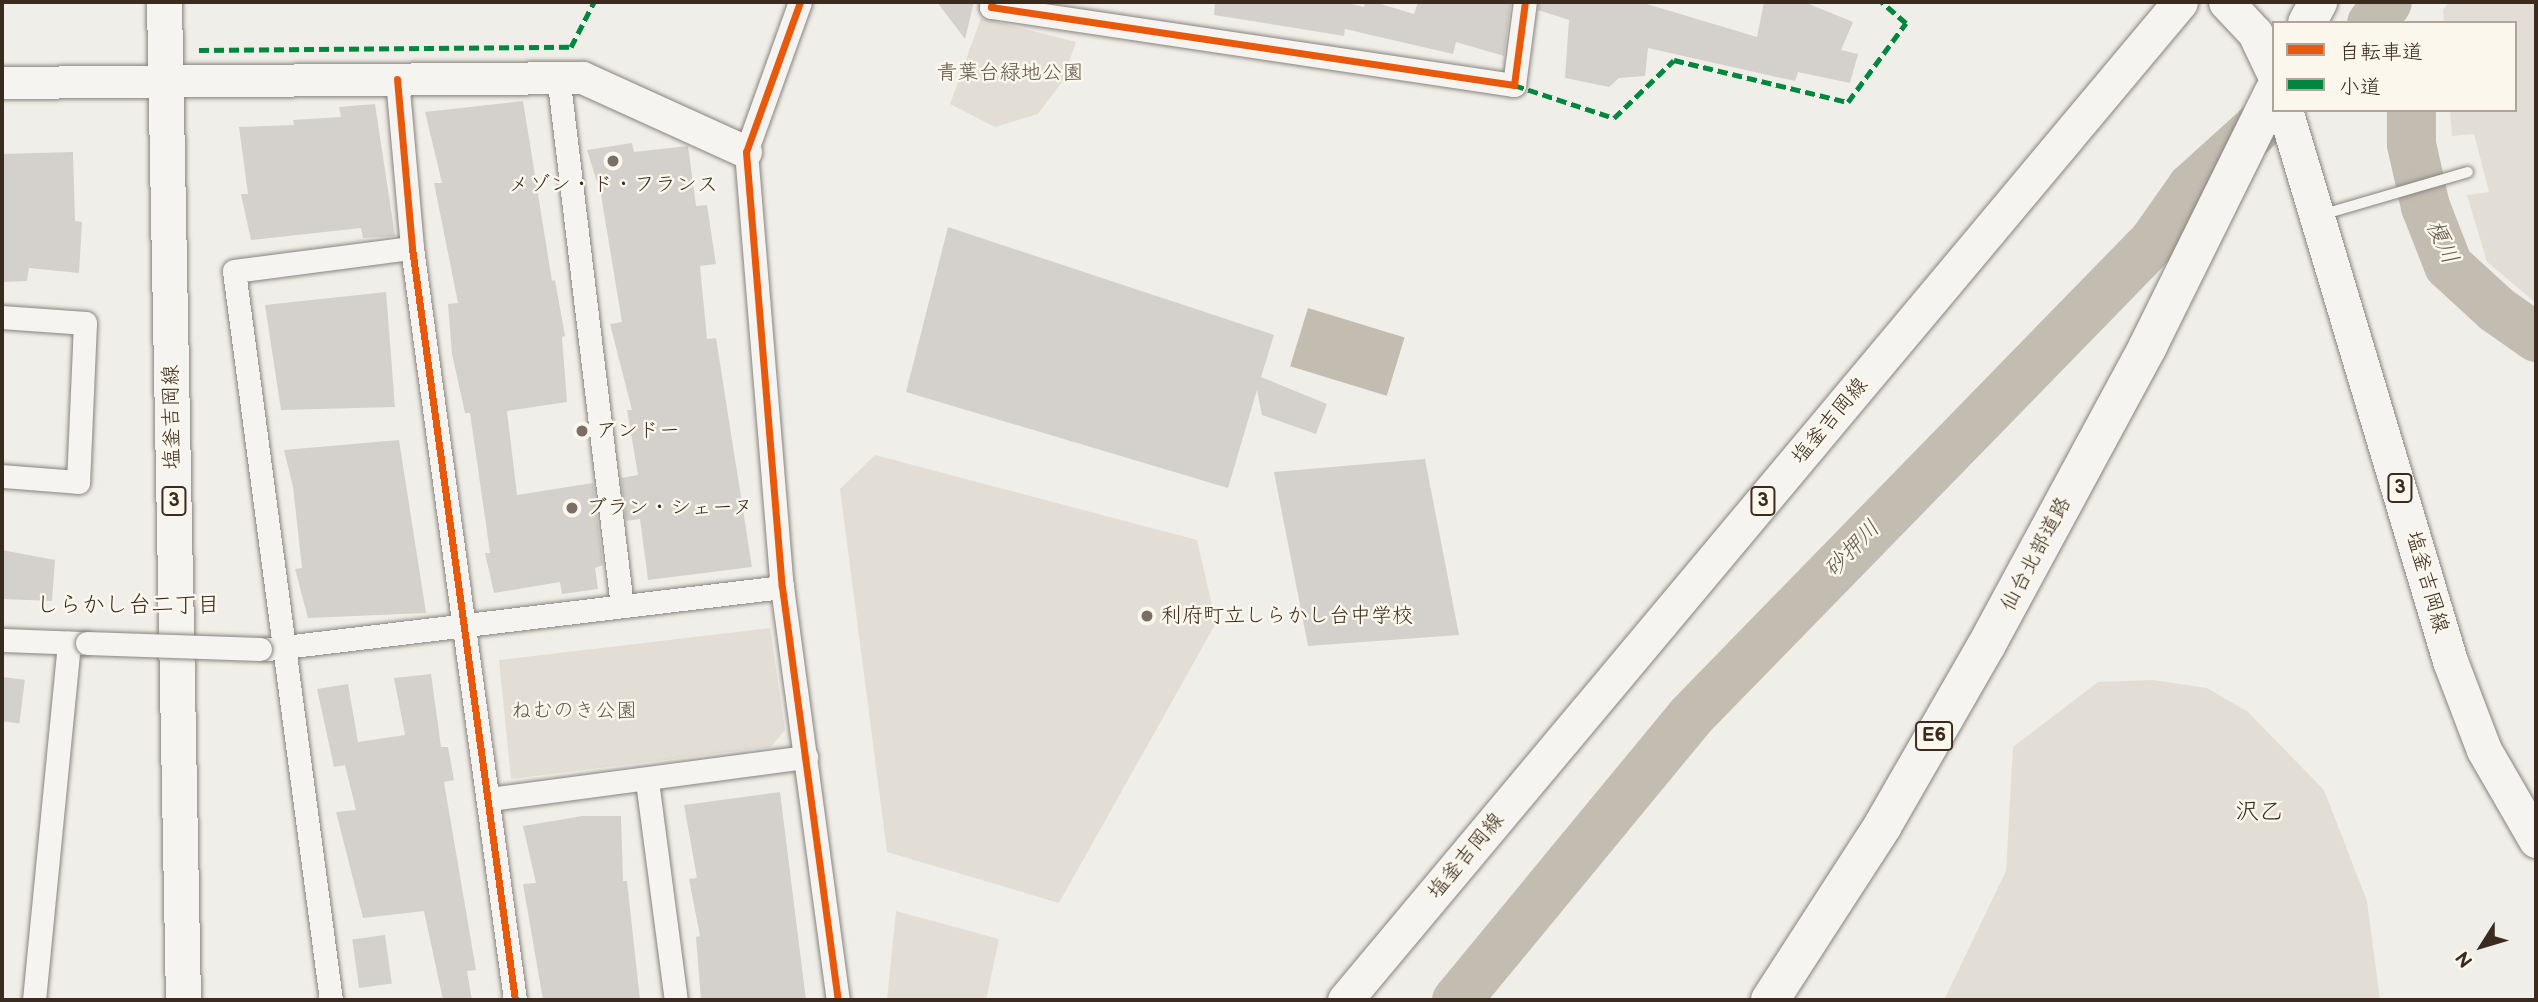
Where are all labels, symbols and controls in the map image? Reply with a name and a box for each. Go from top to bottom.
legend [2272,21,2517,112]
text: 自転車道 [2339,40,2423,65]
park label: 青葉台緑地公園 [937,60,1083,86]
text: 小道 [2339,75,2381,100]
marker: メゾン・ド・フランス [605,153,621,169]
place label: メゾン・ド・フランス [508,172,718,198]
water label: 榎川 [2420,215,2464,269]
street label: 塩釜吉岡線 [158,364,186,470]
street label: 塩釜吉岡線 [1787,373,1873,469]
place label: アンドー [596,418,680,444]
marker: アンドー [574,423,590,439]
road number: 3 [2386,472,2414,503]
road number: 3 [160,486,188,516]
road number: 3 [1749,486,1777,516]
street label: 仙台北部道路 [1995,492,2077,616]
place label: ブラン・シェーヌ [586,495,754,521]
marker: ブラン・シェーヌ [564,500,580,516]
water label: 砂押川 [1818,515,1886,583]
street label: 塩釜吉岡線 [2400,528,2454,636]
district label: しらかし台二丁目 [36,591,220,619]
place label: 利府町立しらかし台中学校 [1161,603,1413,629]
marker: 利府町立しらかし台中学校 [1139,608,1155,624]
park label: ねむのき公園 [511,698,637,724]
road number: E6 [1915,720,1953,751]
district label: 沢乙 [2235,798,2283,826]
street label: 塩釜吉岡線 [1423,808,1509,904]
north arrow [2447,911,2517,981]
text: N [2451,946,2478,972]

